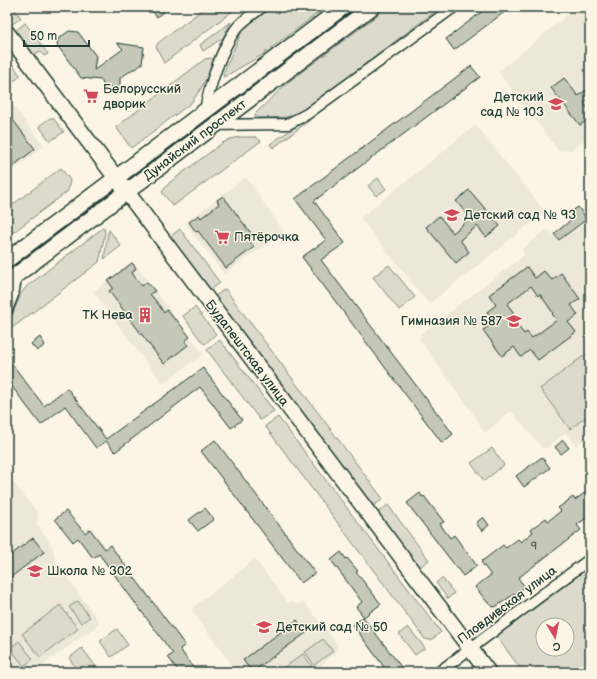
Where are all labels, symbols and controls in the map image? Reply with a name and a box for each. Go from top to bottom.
scale bar [24,22,89,48]
text: 50 m [30,29,57,44]
place label: Белорусский дворик [103,81,181,112]
supermarket icon: Белорусский дворик [82,87,100,105]
place label: Детский сад № 103 [480,89,544,120]
school or university icon: Детский сад № 103 [547,95,565,113]
street label: Дунайский проспект [140,96,250,184]
school or university icon: Детский сад № 93 [443,206,461,224]
place label: Детский сад № 93 [464,207,576,223]
supermarket icon: Пятёрочка [213,228,231,246]
place label: Пятёрочка [234,229,299,245]
street label: Будапештская улица [202,297,292,409]
building icon: ТК Нева [136,306,154,324]
place label: ТК Нева [82,307,133,323]
school or university icon: Гимназия № 587 [505,312,523,330]
place label: Гимназия № 587 [401,313,503,329]
house number: 9 [531,540,537,553]
school or university icon: Школа № 302 [26,562,44,580]
street label: Пловдивская улица [454,562,560,648]
place label: Школа № 302 [47,563,133,579]
north arrow [535,617,575,657]
school or university icon: Детский сад № 50 [255,618,273,636]
place label: Детский сад № 50 [276,619,388,635]
text: С [551,639,562,653]

